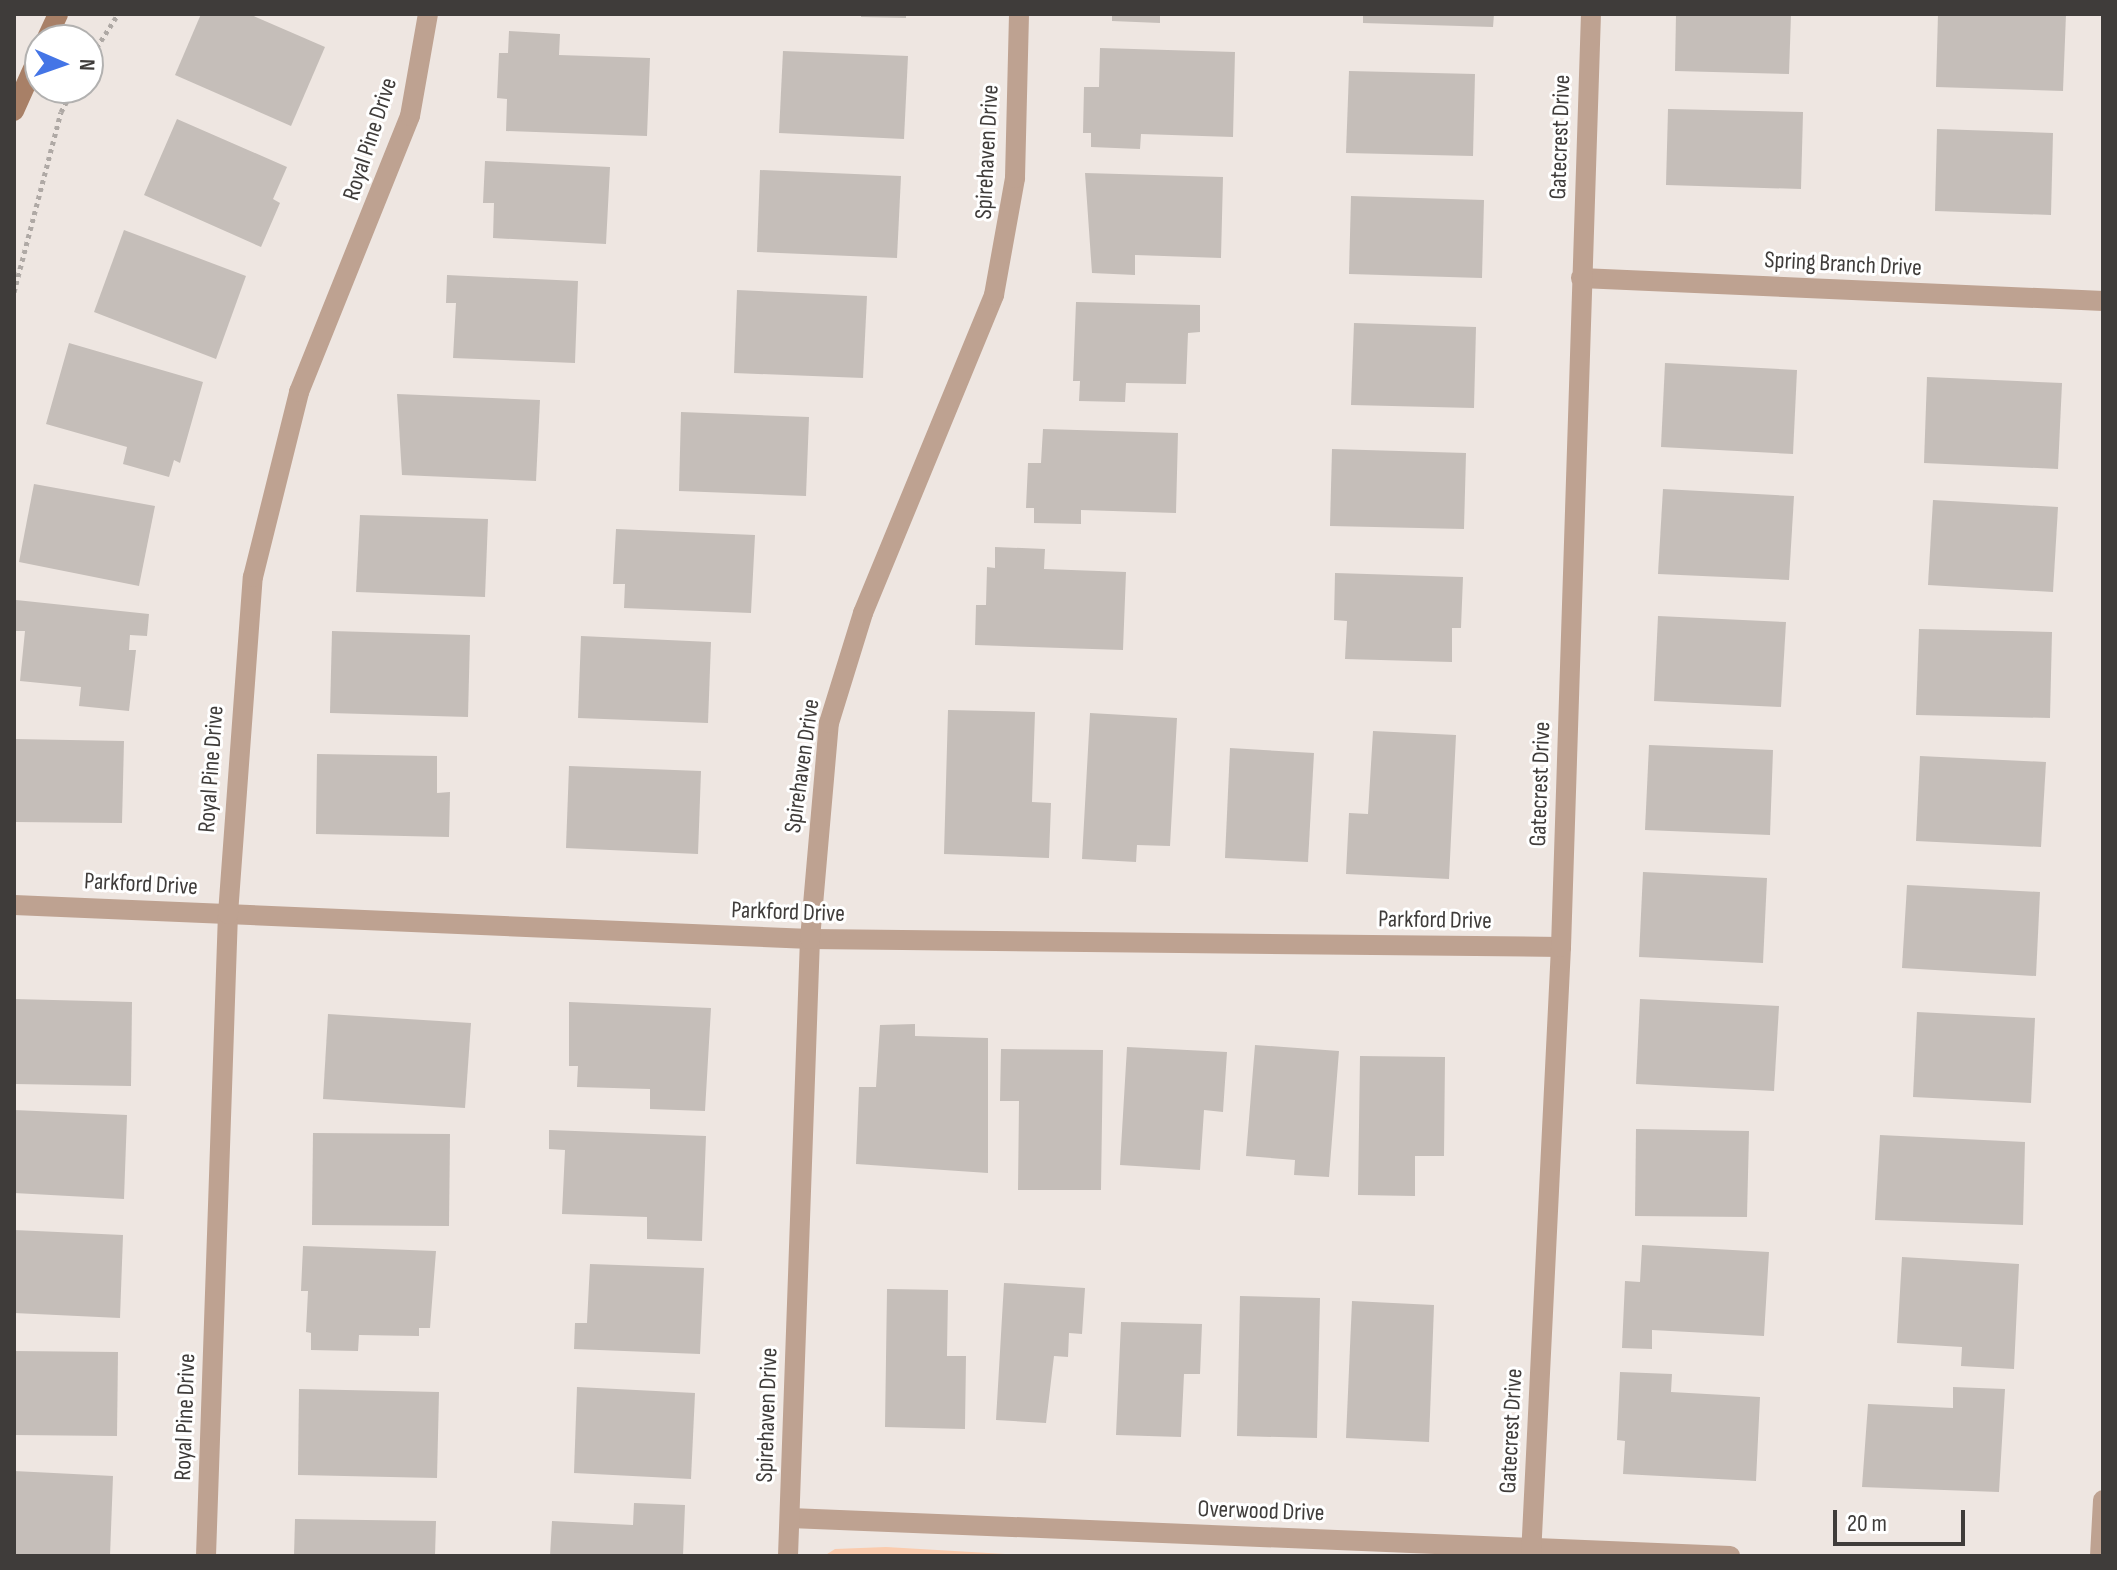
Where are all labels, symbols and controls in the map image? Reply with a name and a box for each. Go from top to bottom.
north arrow [24,24,104,104]
text: N [73,58,100,71]
street label: Royal Pine Drive [337,74,403,204]
street label: Gatecrest Drive [1543,74,1577,200]
street label: Spirehaven Drive [969,84,1005,220]
street label: Spring Branch Drive [1764,245,1922,283]
street label: Spirehaven Drive [778,697,826,835]
street label: Royal Pine Drive [192,705,230,833]
street label: Gatecrest Drive [1523,721,1557,847]
street label: Parkford Drive [83,867,199,901]
street label: Parkford Drive [731,896,845,928]
street label: Parkford Drive [1378,905,1492,935]
street label: Spirehaven Drive [750,1347,784,1483]
street label: Royal Pine Drive [168,1353,202,1481]
street label: Gatecrest Drive [1493,1368,1529,1494]
street label: Overwood Drive [1197,1494,1325,1528]
scale bar [1837,1494,1969,1544]
text: 20 m [1847,1509,1887,1538]

